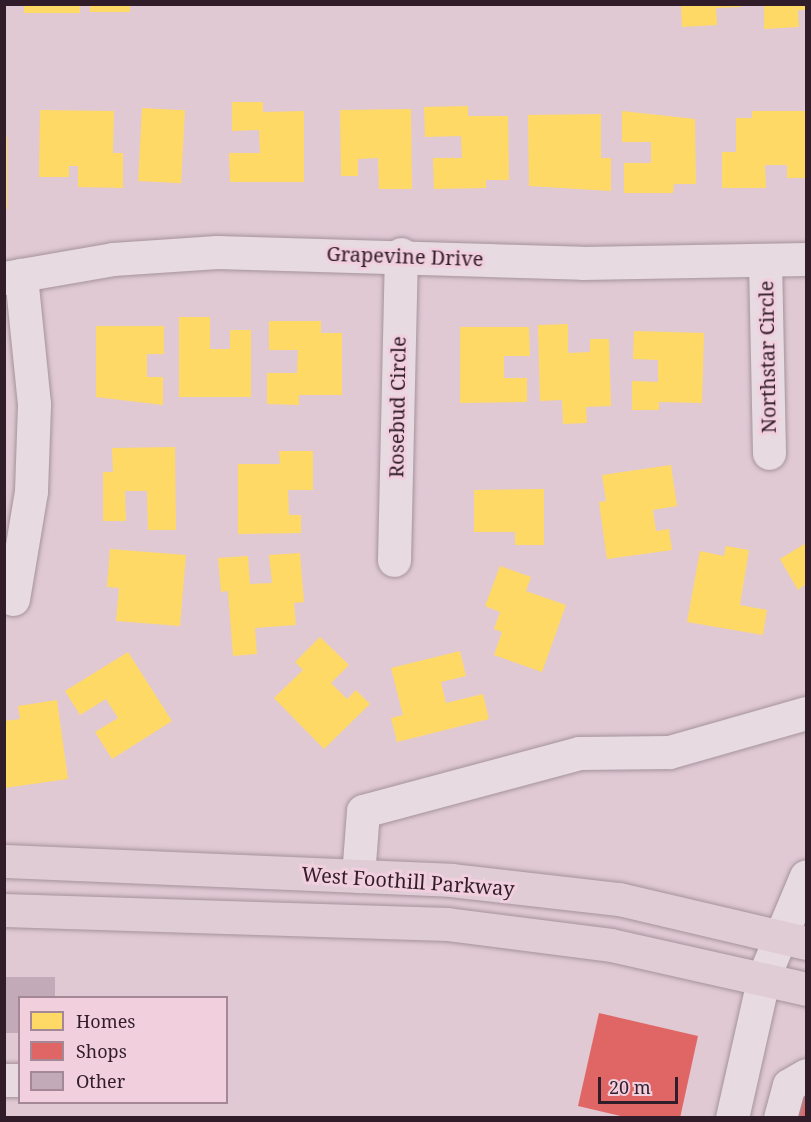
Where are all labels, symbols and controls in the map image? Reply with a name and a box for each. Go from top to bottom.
street label: Grapevine Drive [326,241,484,271]
street label: Northstar Circle [754,280,780,434]
street label: Rosebud Circle [384,336,410,478]
street label: West Foothill Parkway [301,862,515,900]
legend [18,996,228,1104]
text: Homes [76,1009,135,1033]
text: Shops [76,1039,127,1063]
scale bar [601,1065,680,1103]
text: Other [76,1069,125,1093]
text: 20 m [609,1075,651,1099]

